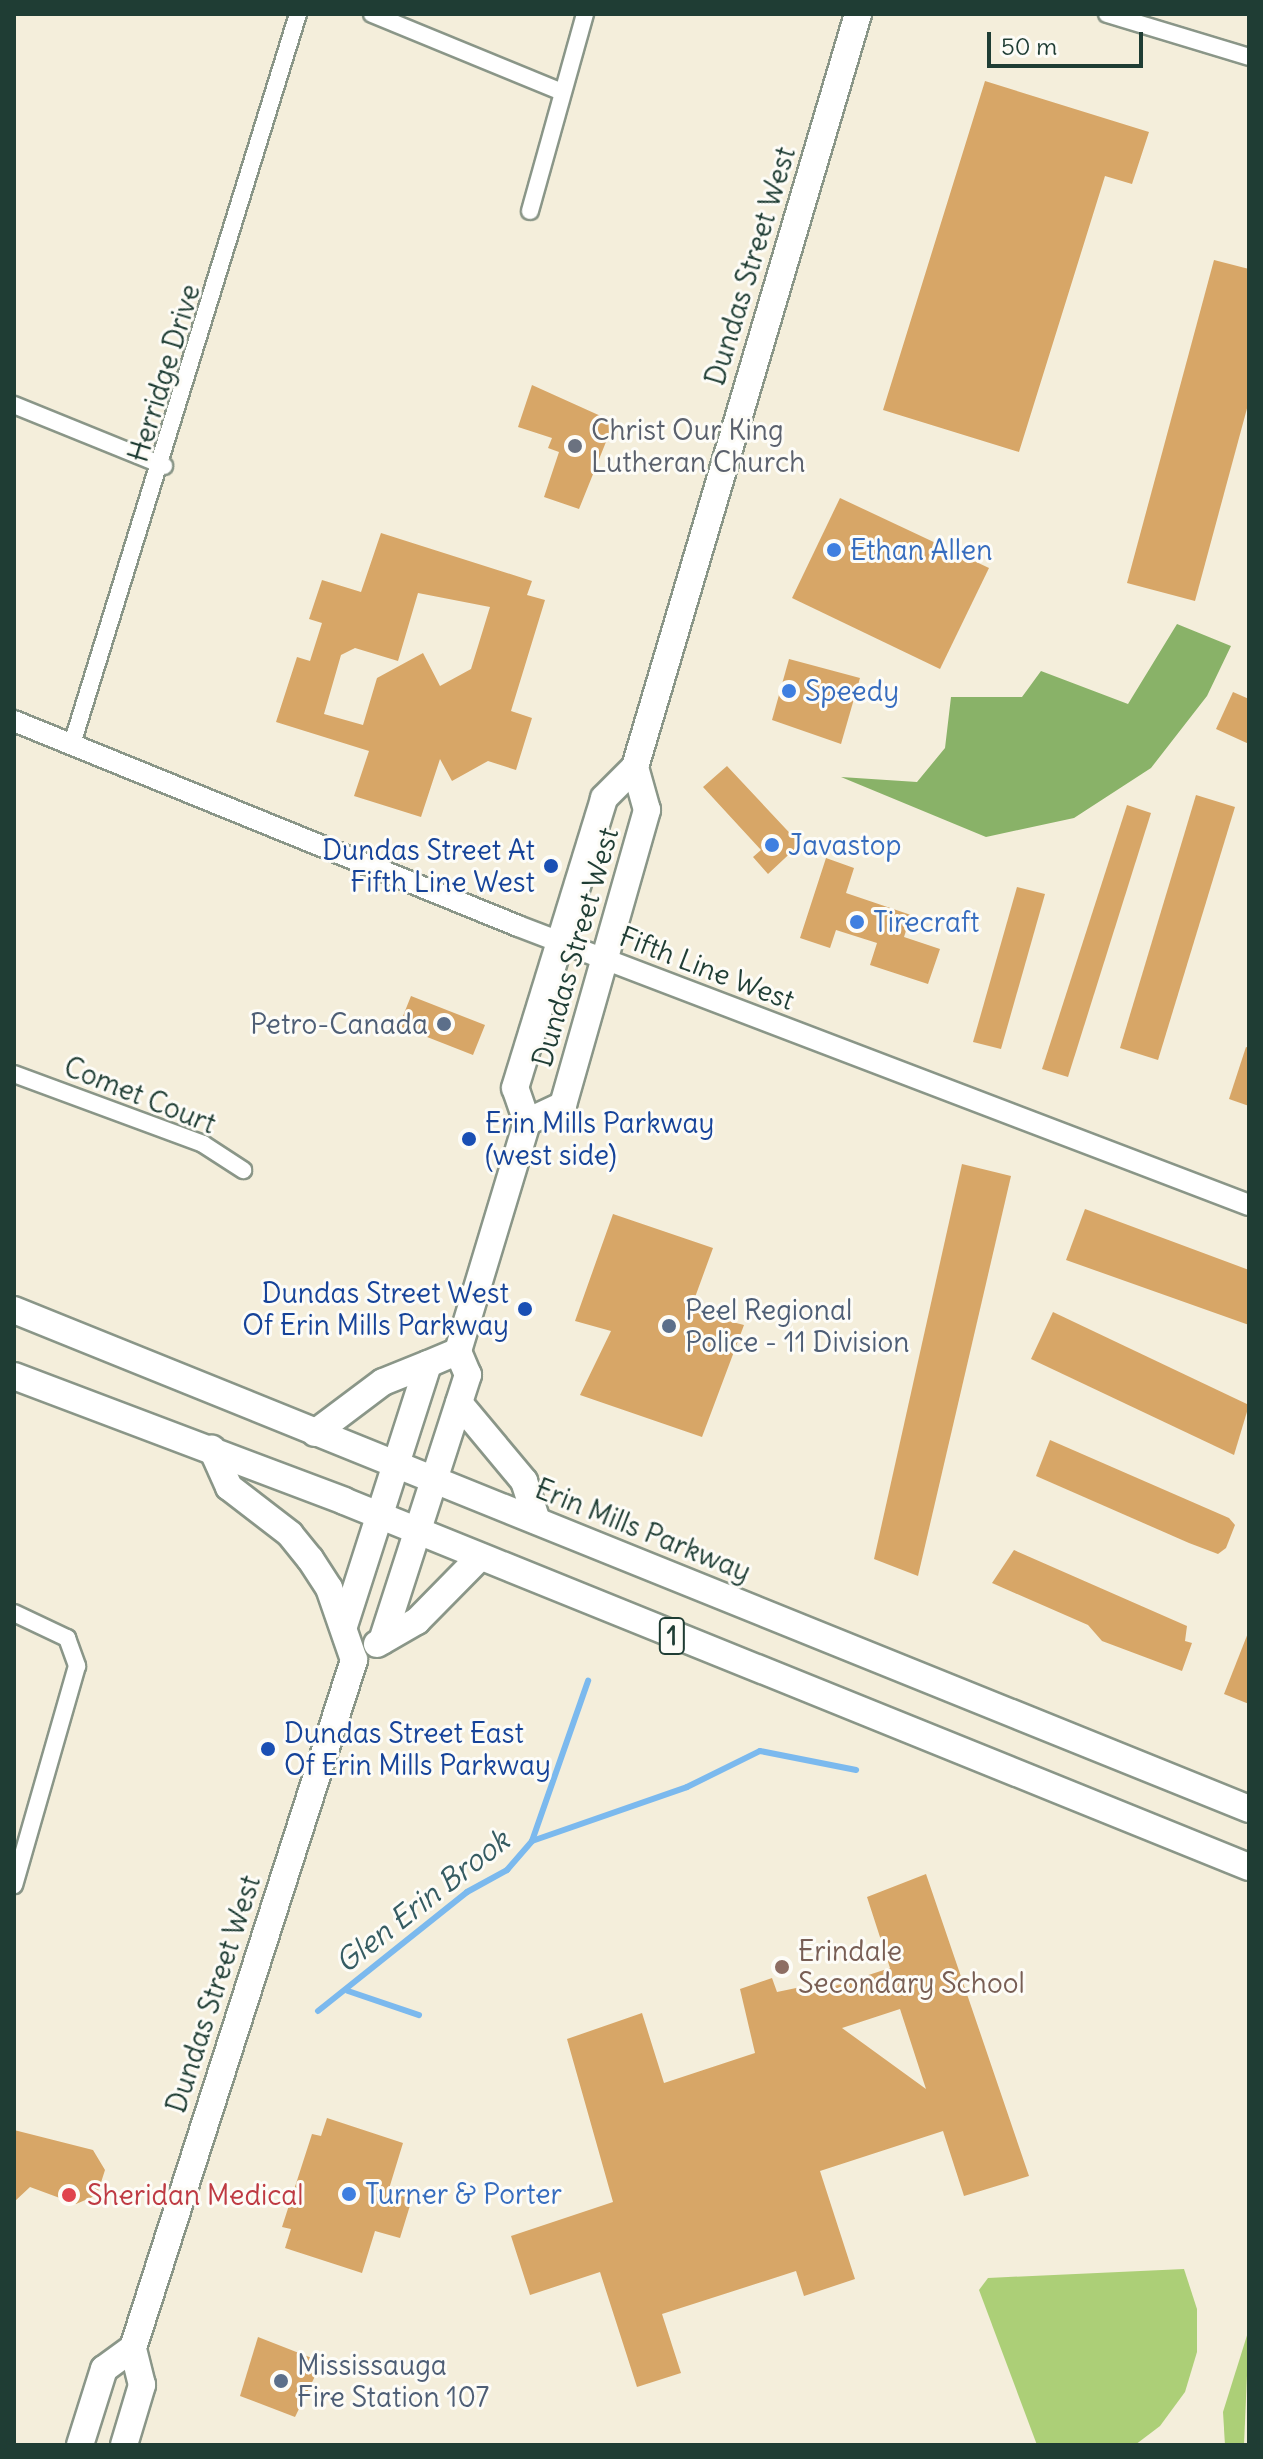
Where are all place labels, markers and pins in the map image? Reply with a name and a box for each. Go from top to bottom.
place label: Christ Our King Lutheran Church [591,413,805,479]
marker: Christ Our King Lutheran Church [566,437,584,455]
place label: Ethan Allen [850,533,992,567]
marker: Ethan Allen [825,541,843,559]
place label: Speedy [805,674,899,708]
marker: Speedy [780,682,798,700]
place label: Javastop [788,828,901,862]
place label: Dundas Street At Fifth Line West [322,833,535,899]
marker: Javastop [763,836,781,854]
marker: Dundas Street At Fifth Line West [542,857,560,875]
place label: Tirecraft [873,905,980,939]
marker: Tirecraft [848,913,866,931]
place label: Petro-Canada [250,1007,428,1041]
marker: Petro-Canada [435,1015,453,1033]
place label: Erin Mills Parkway (west side) [485,1106,714,1172]
marker: Erin Mills Parkway (west side) [460,1130,478,1148]
place label: Dundas Street West Of Erin Mills Parkway [242,1276,509,1342]
place label: Peel Regional Police - 11 Division [685,1293,910,1359]
marker: Dundas Street West Of Erin Mills Parkway [516,1300,534,1318]
marker: Peel Regional Police - 11 Division [660,1317,678,1335]
place label: Dundas Street East Of Erin Mills Parkway [284,1716,551,1782]
marker: Dundas Street East Of Erin Mills Parkway [259,1740,277,1758]
place label: Erindale Secondary School [798,1934,1025,2000]
marker: Erindale Secondary School [773,1958,791,1976]
place label: Turner & Porter [365,2177,562,2211]
place label: Sheridan Medical [87,2178,303,2212]
marker: Sheridan Medical [58,2184,80,2206]
marker: Turner & Porter [340,2185,358,2203]
place label: Mississauga Fire Station 107 [297,2348,489,2414]
marker: Mississauga Fire Station 107 [272,2372,290,2390]

